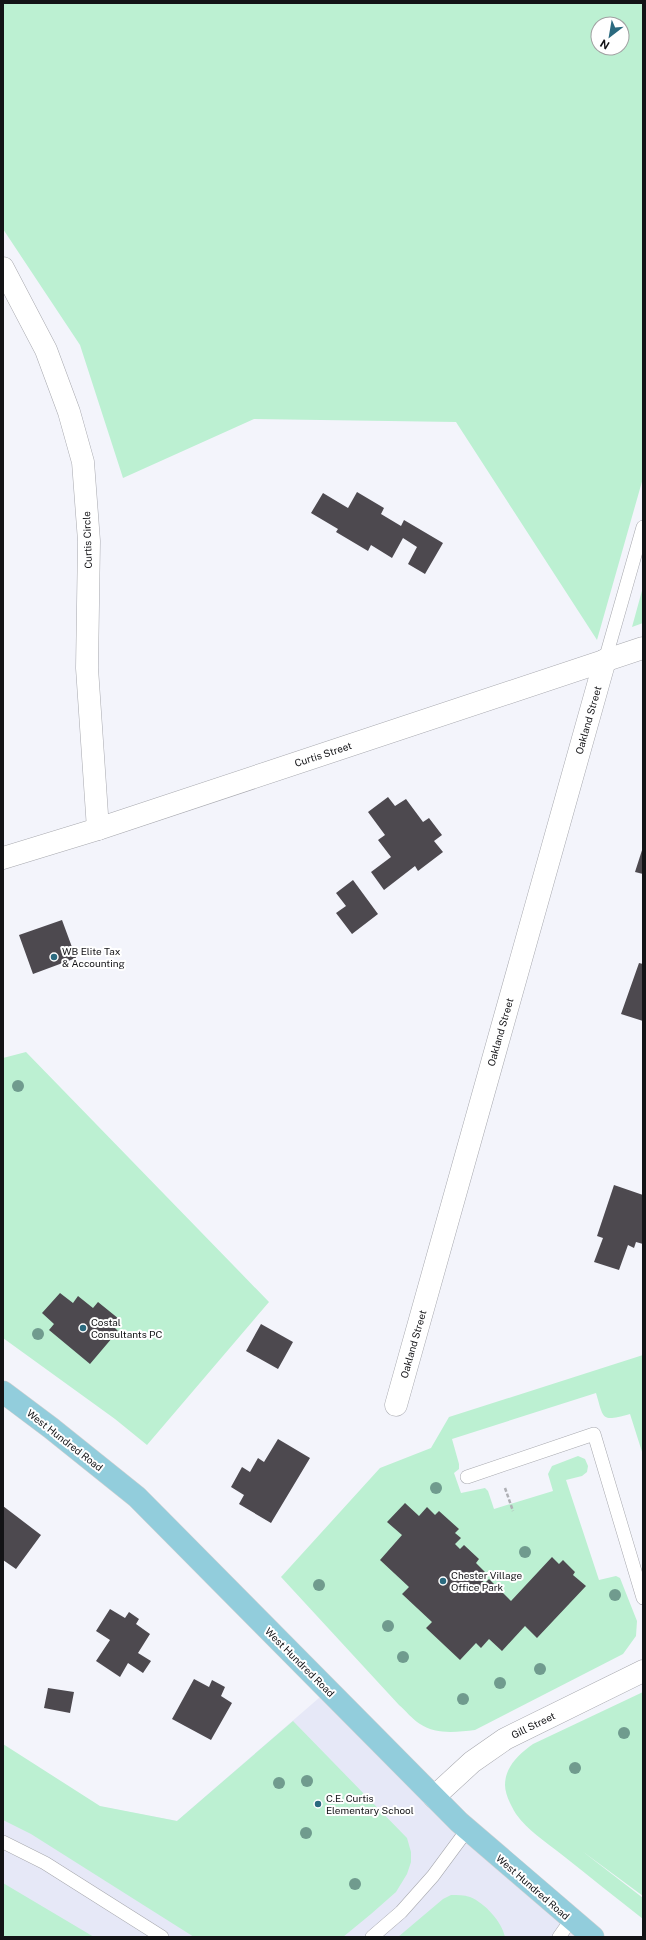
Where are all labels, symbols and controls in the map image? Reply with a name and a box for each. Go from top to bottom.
north arrow [590,16,630,56]
text: N [598,37,612,52]
street label: Curtis Circle [80,511,94,569]
street label: Oakland Street [573,684,603,755]
street label: Curtis Street [293,739,353,769]
place label: WB Elite Tax & Accounting [62,945,125,969]
marker: WB Elite Tax & Accounting [49,952,59,962]
street label: Oakland Street [485,996,515,1067]
street label: Oakland Street [398,1308,428,1379]
place label: Costal Consultants PC [91,1316,162,1340]
marker: Costal Consultants PC [78,1323,88,1333]
street label: West Hundred Road [25,1407,105,1473]
place label: Chester Village Office Park [451,1569,522,1593]
marker: Chester Village Office Park [438,1576,448,1586]
street label: West Hundred Road [263,1625,337,1699]
street label: Gill Street [509,1709,557,1741]
place label: C.E. Curtis Elementary School [326,1792,414,1816]
marker: C.E. Curtis Elementary School [313,1799,323,1809]
street label: West Hundred Road [494,1852,572,1922]

